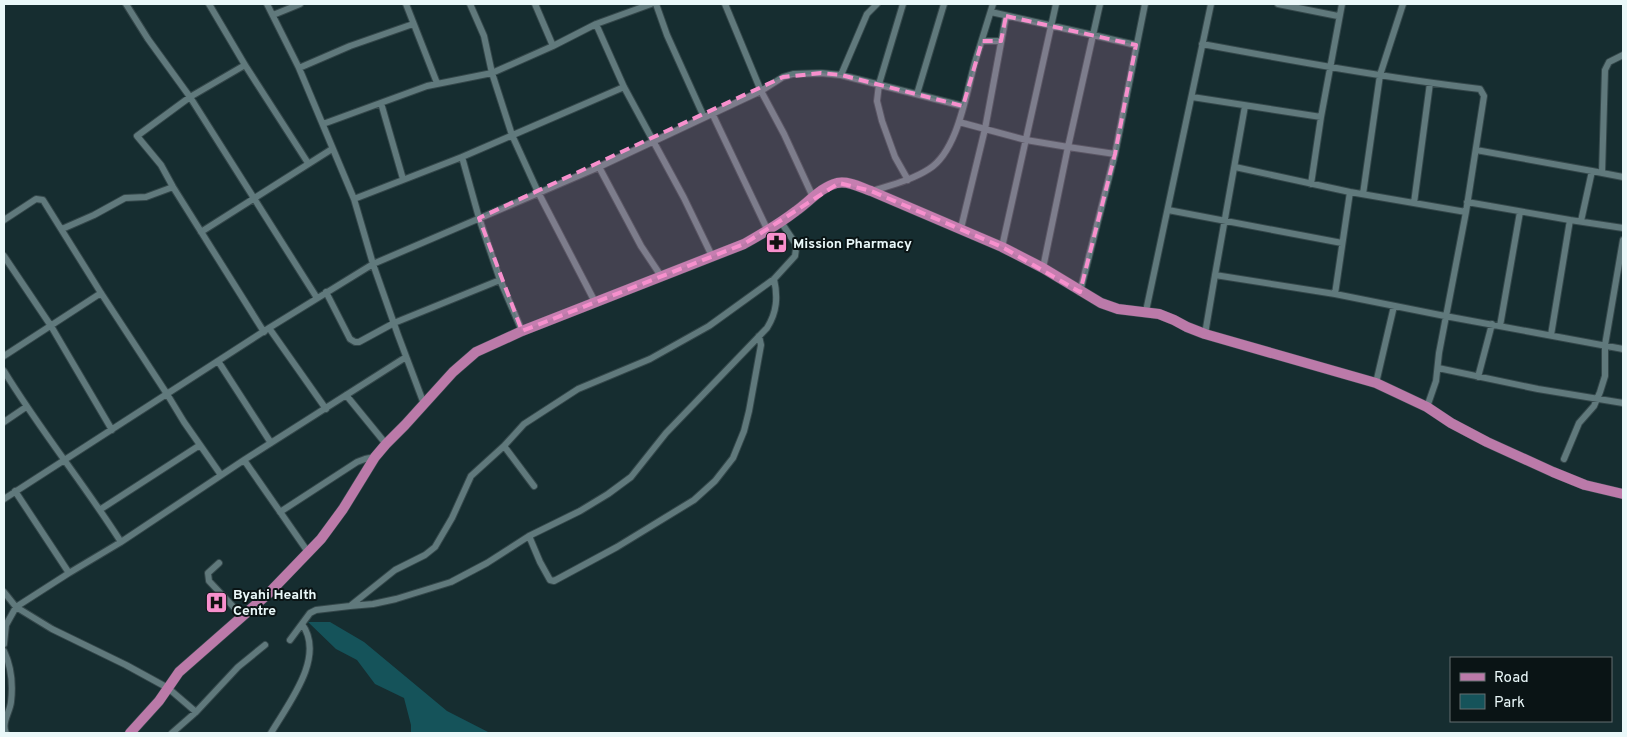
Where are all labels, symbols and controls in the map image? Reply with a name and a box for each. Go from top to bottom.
pharmacy icon: Mission Pharmacy [765,231,789,255]
place label: Mission Pharmacy [793,236,912,253]
place label: Byahi Health Centre [233,587,317,620]
hospital icon: Byahi Health Centre [205,590,229,614]
legend [1450,657,1612,722]
text: Road [1494,669,1529,688]
text: Park [1494,694,1525,713]

